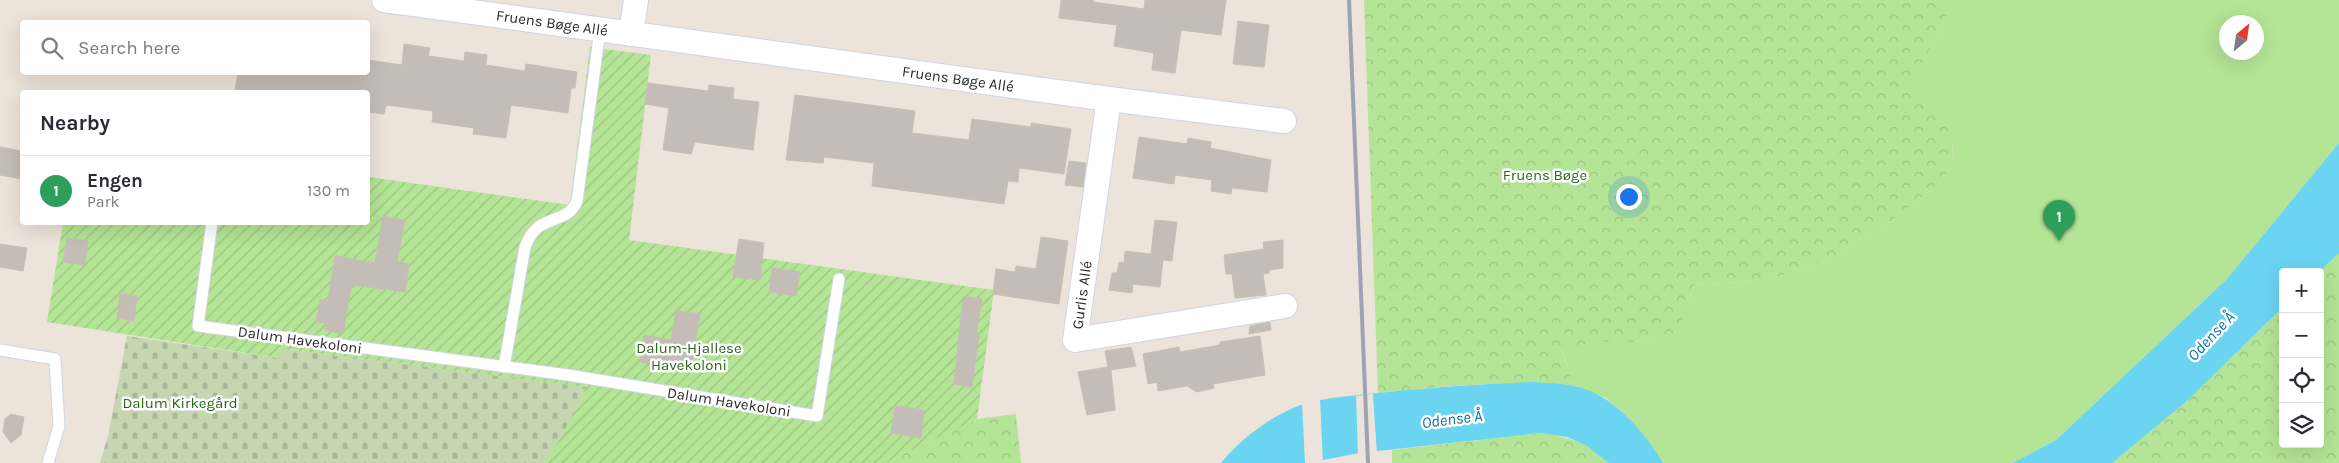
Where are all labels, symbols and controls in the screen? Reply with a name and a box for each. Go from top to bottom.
street label: Fruens Bøge Allé [495,6,609,40]
north arrow [2219,15,2264,60]
search box [20,20,370,75]
icon: search [38,34,66,62]
text: Search here [78,37,180,59]
street label: Fruens Bøge Allé [901,62,1015,96]
text: Nearby [40,111,110,135]
park label: Fruens Bøge [1503,166,1587,184]
text: Engen [87,170,143,192]
text: 1 [53,181,59,200]
text: 130 m [307,181,350,200]
your location [1616,184,1642,210]
text: Park [87,192,119,211]
pin: 1 [2043,200,2075,241]
street label: Gurlis Allé [1068,260,1096,330]
map controls [2279,268,2324,448]
button: + [2279,268,2324,313]
water label: Odense Å [2183,307,2239,365]
button: − [2279,313,2324,358]
street label: Dalum Havekoloni [237,322,363,358]
park label: Dalum-Hjallese Havekoloni [636,339,742,374]
button: locate [2279,358,2324,403]
street label: Dalum Havekoloni [666,383,792,421]
park label: Dalum Kirkegård [122,394,238,412]
button: layers [2279,403,2324,448]
water label: Odense Å [1421,406,1483,432]

